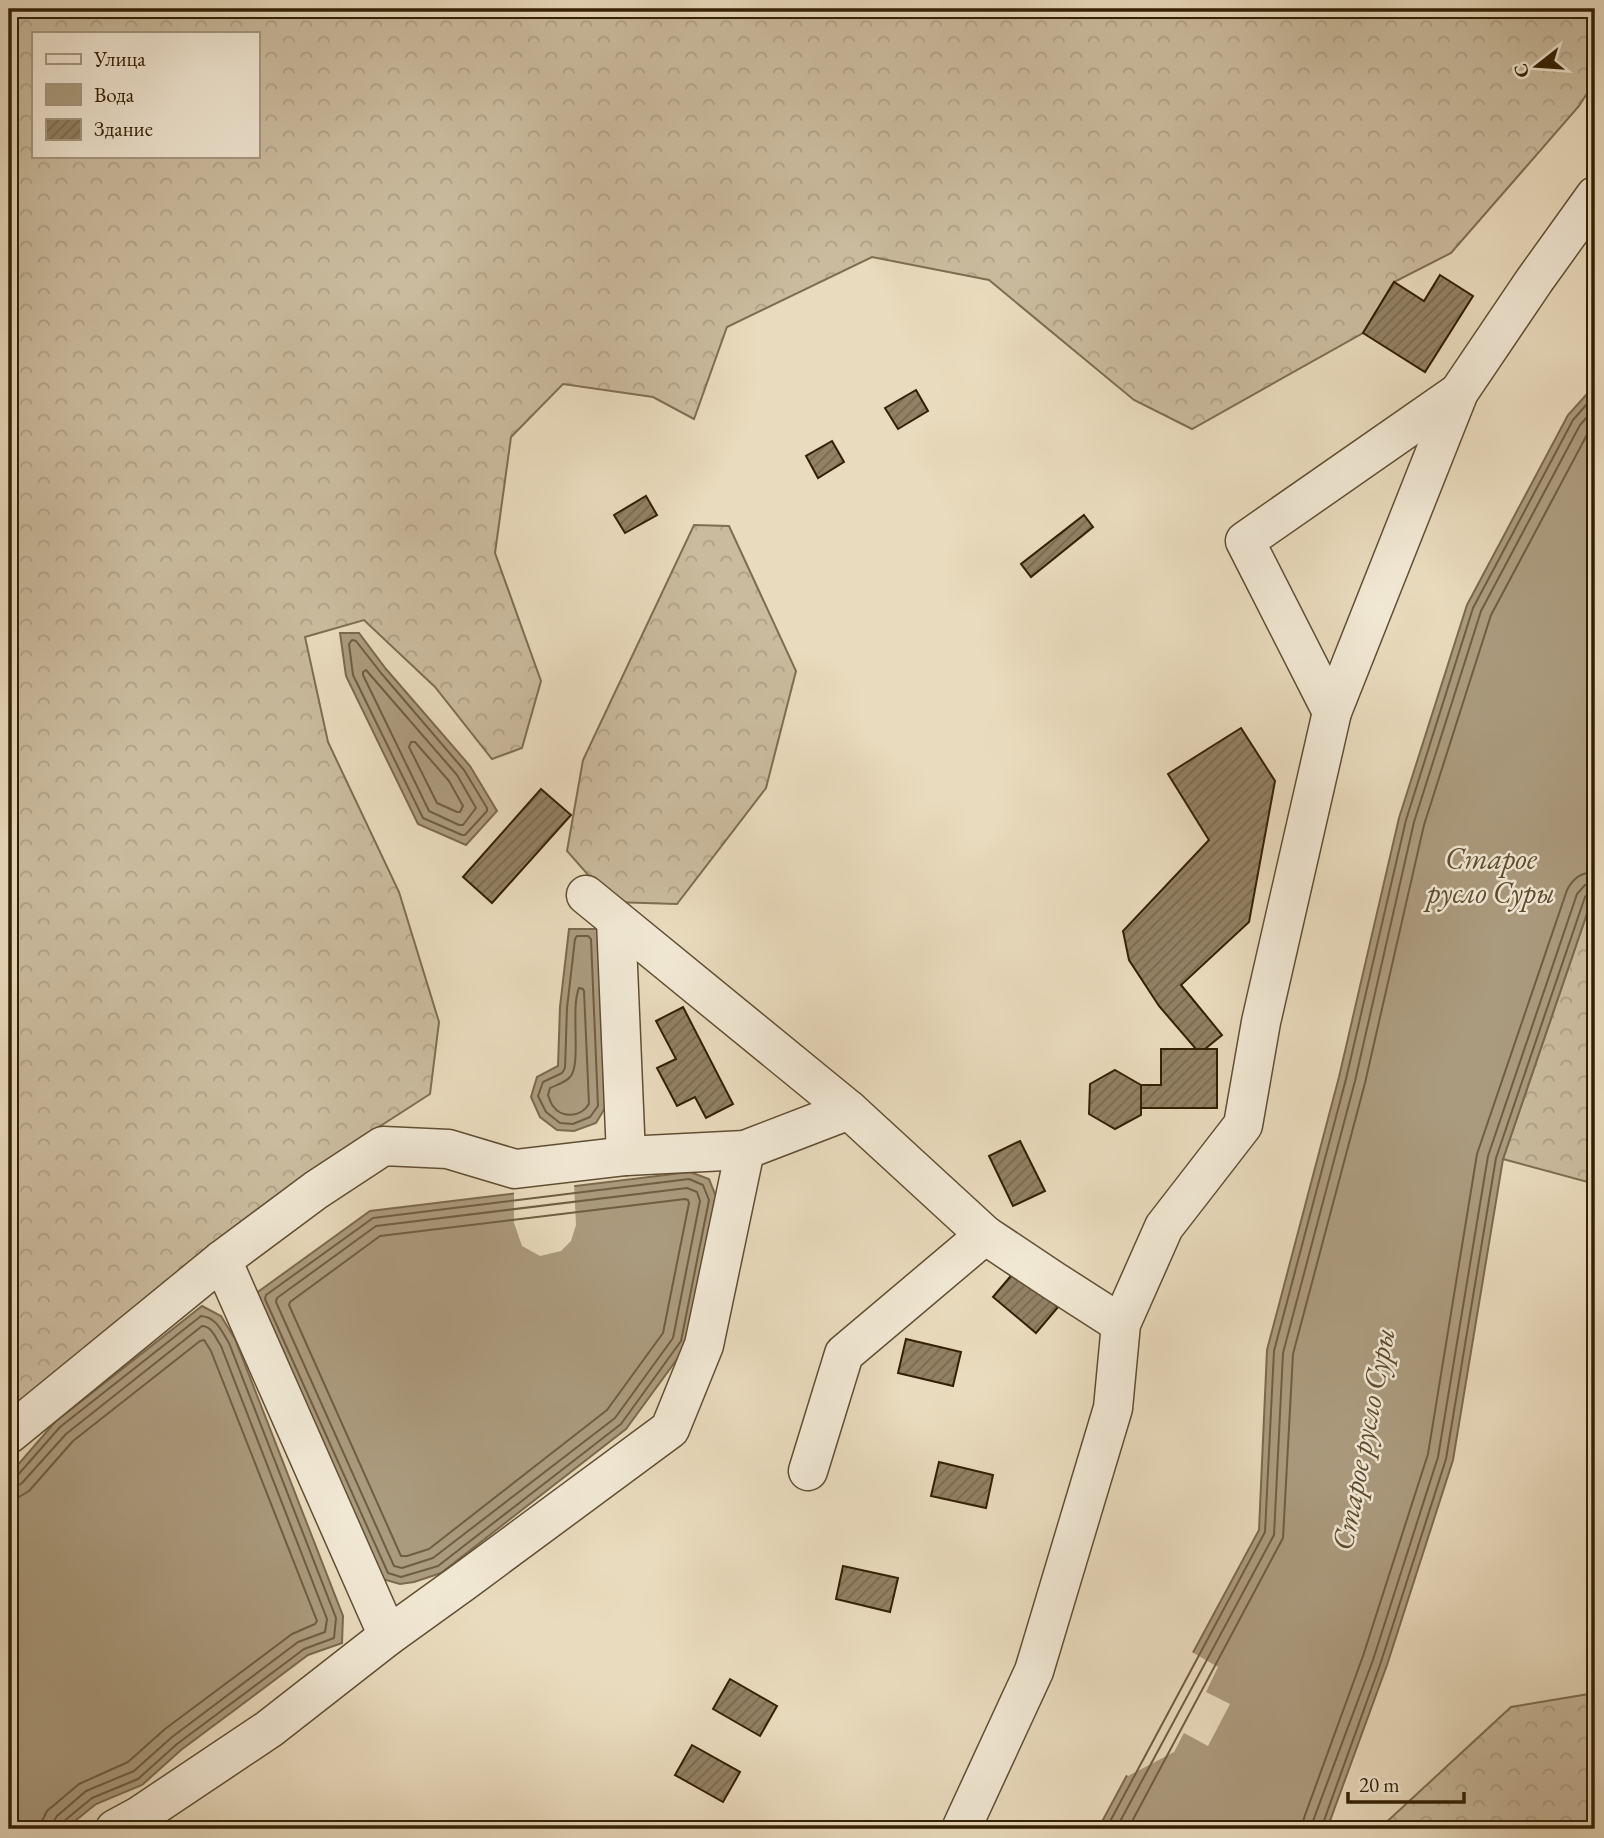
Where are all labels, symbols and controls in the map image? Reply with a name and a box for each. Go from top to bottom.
legend [32,32,259,158]
north arrow [1502,32,1572,102]
text: Улица [93,45,146,72]
text: С [1507,61,1535,81]
text: Вода [94,81,135,108]
text: Здание [94,115,153,142]
water label: Старое русло Суры [1423,839,1555,912]
water label: Старое русло Суры [1322,1325,1404,1553]
scale bar [1348,1761,1464,1805]
text: 20 m [1359,1771,1400,1798]

